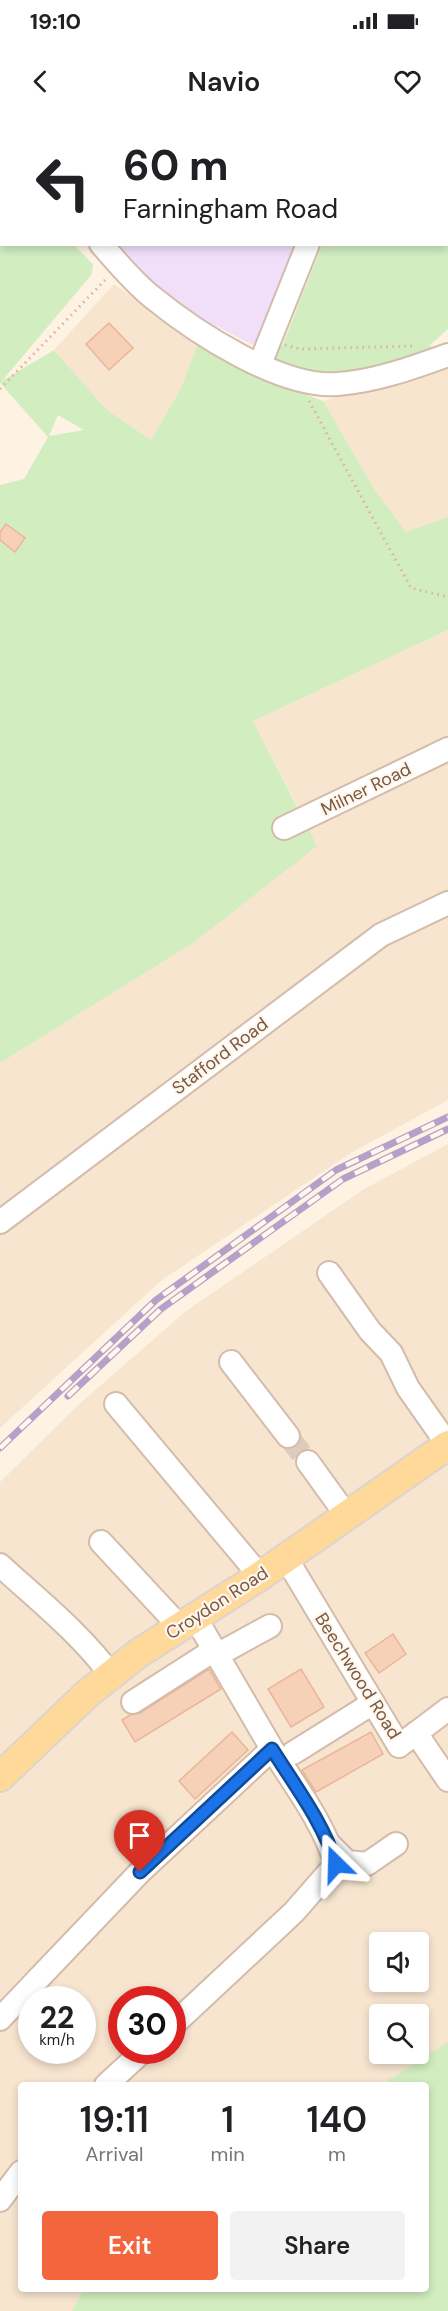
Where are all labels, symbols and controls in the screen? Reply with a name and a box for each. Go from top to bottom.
text: 19:10 [30,7,81,36]
text: Navio [188,64,260,99]
icon: back [24,65,57,98]
icon: heart [391,65,424,98]
text: 60 m [123,138,229,193]
icon: left [24,144,102,222]
text: Farningham Road [123,191,338,226]
street label: Milner Road [317,757,415,821]
street label: Stafford Road [167,1012,273,1100]
street label: Croydon Road [161,1561,273,1645]
street label: Beechwood Road [309,1608,407,1744]
pin [114,1810,165,1872]
icon: arrive [123,1819,156,1852]
position arrow [304,1832,368,1896]
map controls [369,1932,429,2064]
button: sound [369,1932,429,1992]
speed limit sign: 30 [108,1986,186,2064]
text: 22 [40,1998,74,2037]
button: search [369,2004,429,2064]
text: km/h [39,2030,75,2050]
text: 19:11 [80,2096,149,2143]
text: 1 [221,2096,234,2143]
text: 140 [307,2096,367,2143]
text: Arrival [85,2141,143,2167]
text: min [211,2141,245,2167]
text: m [328,2141,346,2167]
button: Exit [42,2211,218,2280]
button: Share [230,2211,405,2280]

